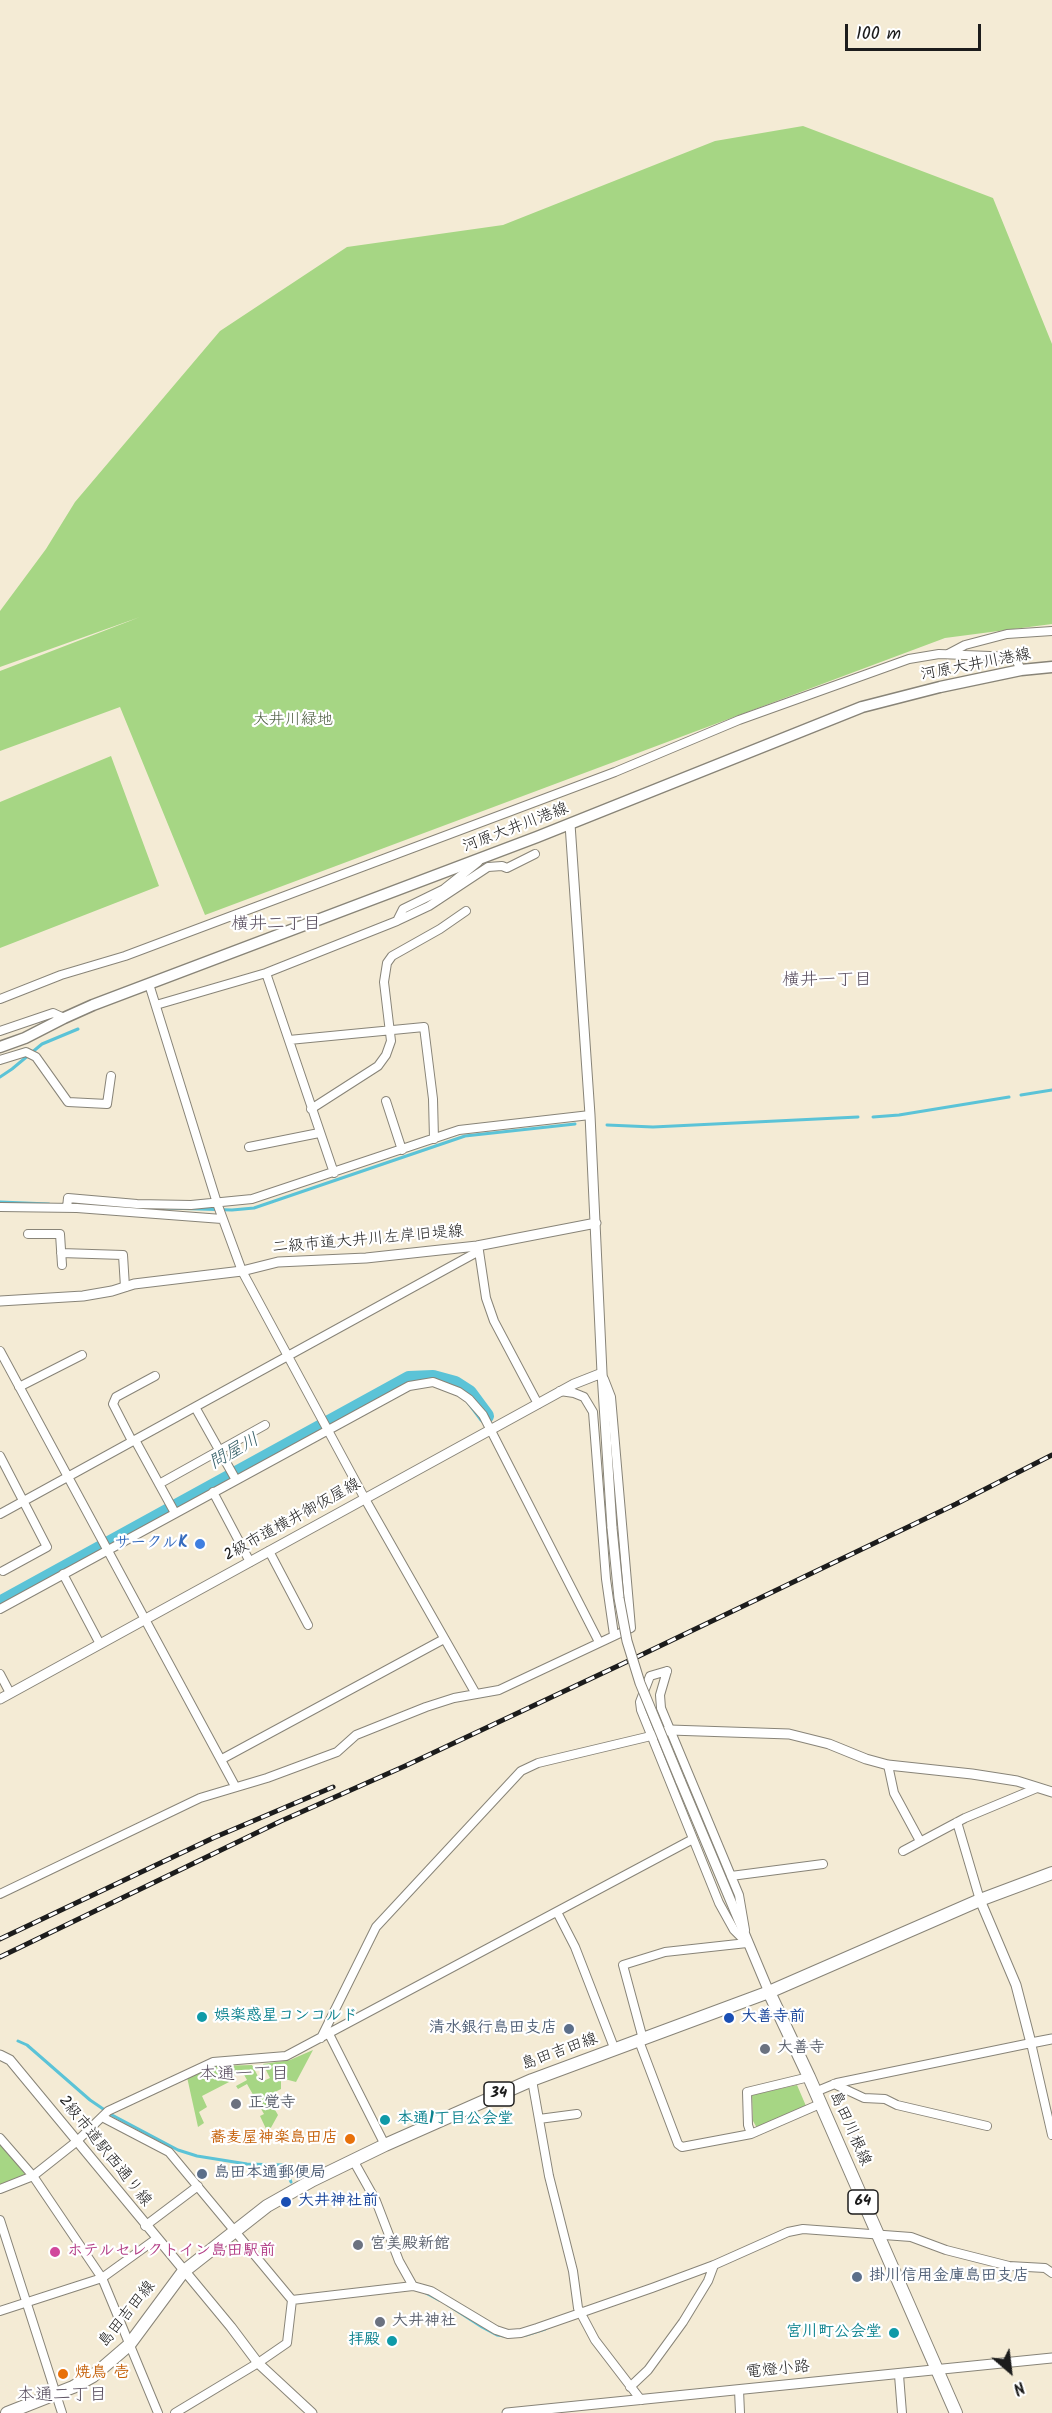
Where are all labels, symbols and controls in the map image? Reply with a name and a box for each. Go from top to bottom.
scale bar [848,12,984,50]
text: 100 m [856,20,901,49]
street label: 河原大井川港線 [919,646,1033,686]
park label: 大井川緑地 [253,711,333,731]
street label: 河原大井川港線 [460,800,572,858]
district label: 横井二丁目 [231,915,321,937]
district label: 横井一丁目 [782,971,872,993]
street label: 二級市道大井川左岸旧堤線 [272,1223,464,1259]
water label: 問屋川 [206,1430,264,1476]
street label: 2級市道横井御仮屋線 [221,1475,365,1567]
place label: サークルK [114,1534,188,1554]
marker: サークルK [193,1537,207,1551]
place label: 娯楽惑星コンコルド [214,2007,358,2027]
place label: 大善寺前 [741,2008,805,2028]
marker: 娯楽惑星コンコルド [195,2010,209,2024]
marker: 大善寺前 [722,2011,736,2025]
place label: 清水銀行島田支店 [429,2019,557,2039]
marker: 清水銀行島田支店 [562,2022,576,2036]
street label: 島田吉田線 [519,2030,601,2076]
place label: 大善寺 [777,2039,825,2059]
marker: 大善寺 [758,2042,772,2056]
district label: 本通一丁目 [199,2065,289,2087]
road number: 34 [484,2082,514,2106]
street label: 島田川根線 [824,2089,874,2169]
street label: 2級市道駅西通り線 [53,2093,155,2211]
place label: 正覚寺 [248,2094,296,2114]
marker: 正覚寺 [229,2097,243,2111]
place label: 本通1丁目公会堂 [397,2110,514,2130]
marker: 本通1丁目公会堂 [378,2113,392,2127]
place label: 蕎麦屋神楽島田店 [210,2129,338,2149]
marker: 蕎麦屋神楽島田店 [343,2132,357,2146]
place label: 島田本通郵便局 [214,2164,326,2184]
marker: 島田本通郵便局 [195,2167,209,2181]
road number: 64 [848,2190,878,2214]
place label: 大井神社前 [298,2192,378,2212]
marker: 大井神社前 [279,2195,293,2209]
place label: 宮美殿新館 [370,2235,450,2255]
marker: 宮美殿新館 [351,2238,365,2252]
place label: ホテルセレクトイン島田駅前 [67,2242,275,2262]
marker: ホテルセレクトイン島田駅前 [48,2245,62,2259]
place label: 掛川信用金庫島田支店 [869,2267,1029,2287]
marker: 掛川信用金庫島田支店 [850,2270,864,2284]
street label: 島田吉田線 [95,2278,161,2352]
place label: 大井神社 [392,2312,456,2332]
marker: 大井神社 [373,2315,387,2329]
place label: 宮川町公会堂 [786,2323,882,2343]
marker: 宮川町公会堂 [887,2326,901,2340]
place label: 拝殿 [348,2331,380,2351]
marker: 拝殿 [385,2334,399,2348]
north arrow [980,2341,1040,2401]
street label: 電燈小路 [745,2358,811,2384]
place label: 焼鳥 壱 [75,2364,129,2384]
marker: 焼鳥 壱 [56,2367,70,2381]
text: N [1008,2374,1029,2401]
district label: 本通二丁目 [17,2386,107,2408]

